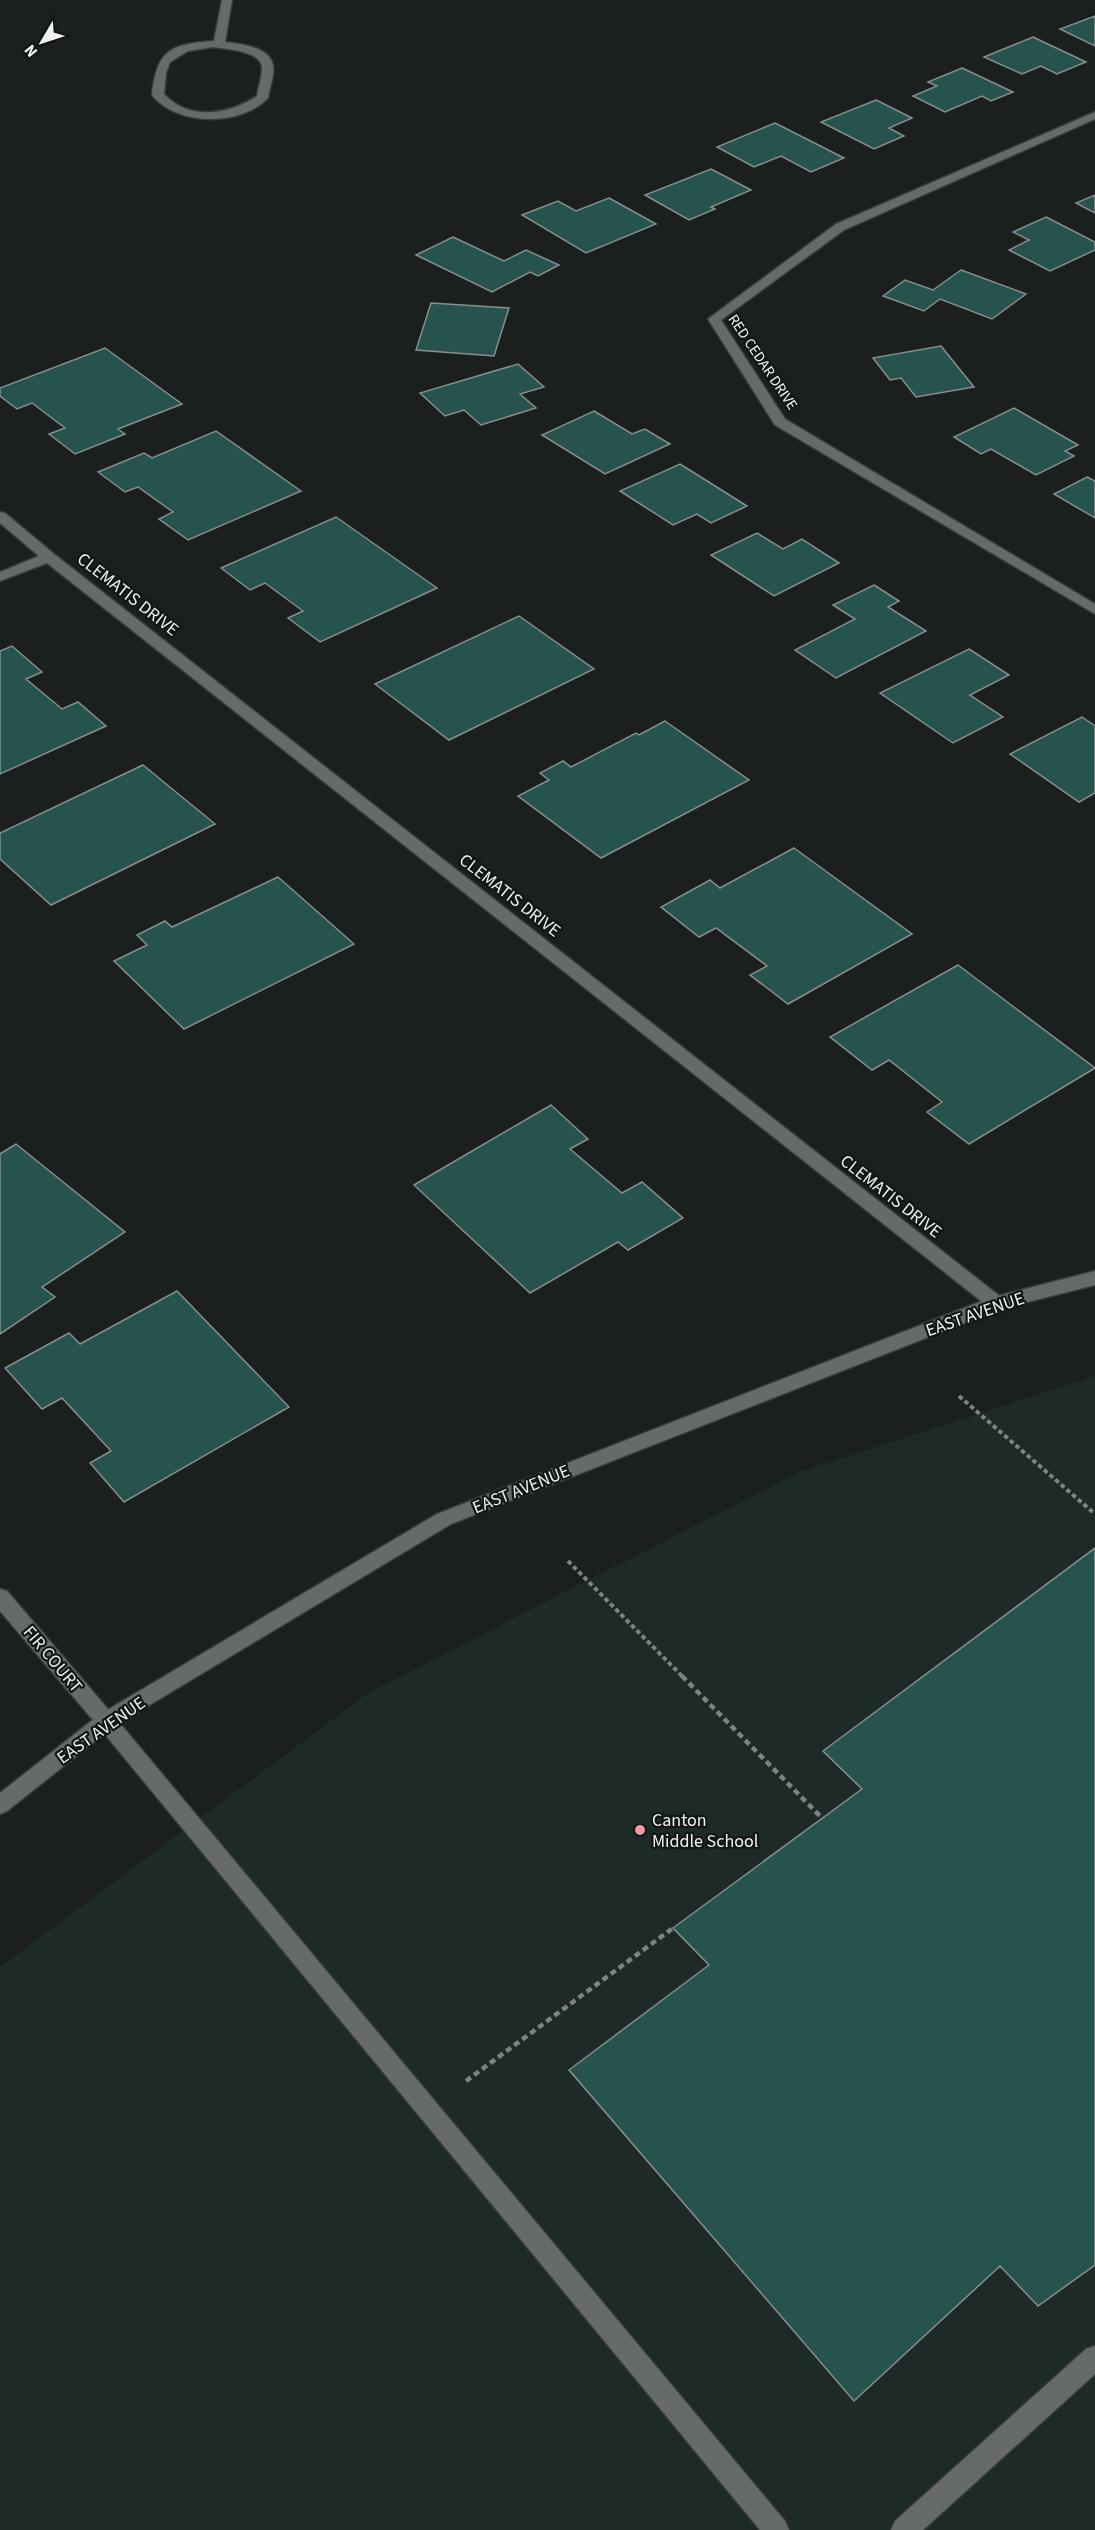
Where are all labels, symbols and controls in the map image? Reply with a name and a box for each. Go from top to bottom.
north arrow [12,12,72,72]
text: N [19,40,43,62]
street label: RED CEDAR DRIVE [723,310,802,414]
street label: CLEMATIS DRIVE [72,547,184,642]
street label: CLEMATIS DRIVE [454,848,566,943]
street label: CLEMATIS DRIVE [835,1149,947,1244]
street label: EAST AVENUE [922,1286,1028,1343]
street label: EAST AVENUE [469,1459,574,1520]
street label: FIR COURT [17,1620,88,1698]
street label: EAST AVENUE [52,1691,151,1770]
place label: Canton Middle School [652,1808,758,1854]
marker: Canton Middle School [633,1823,647,1837]

